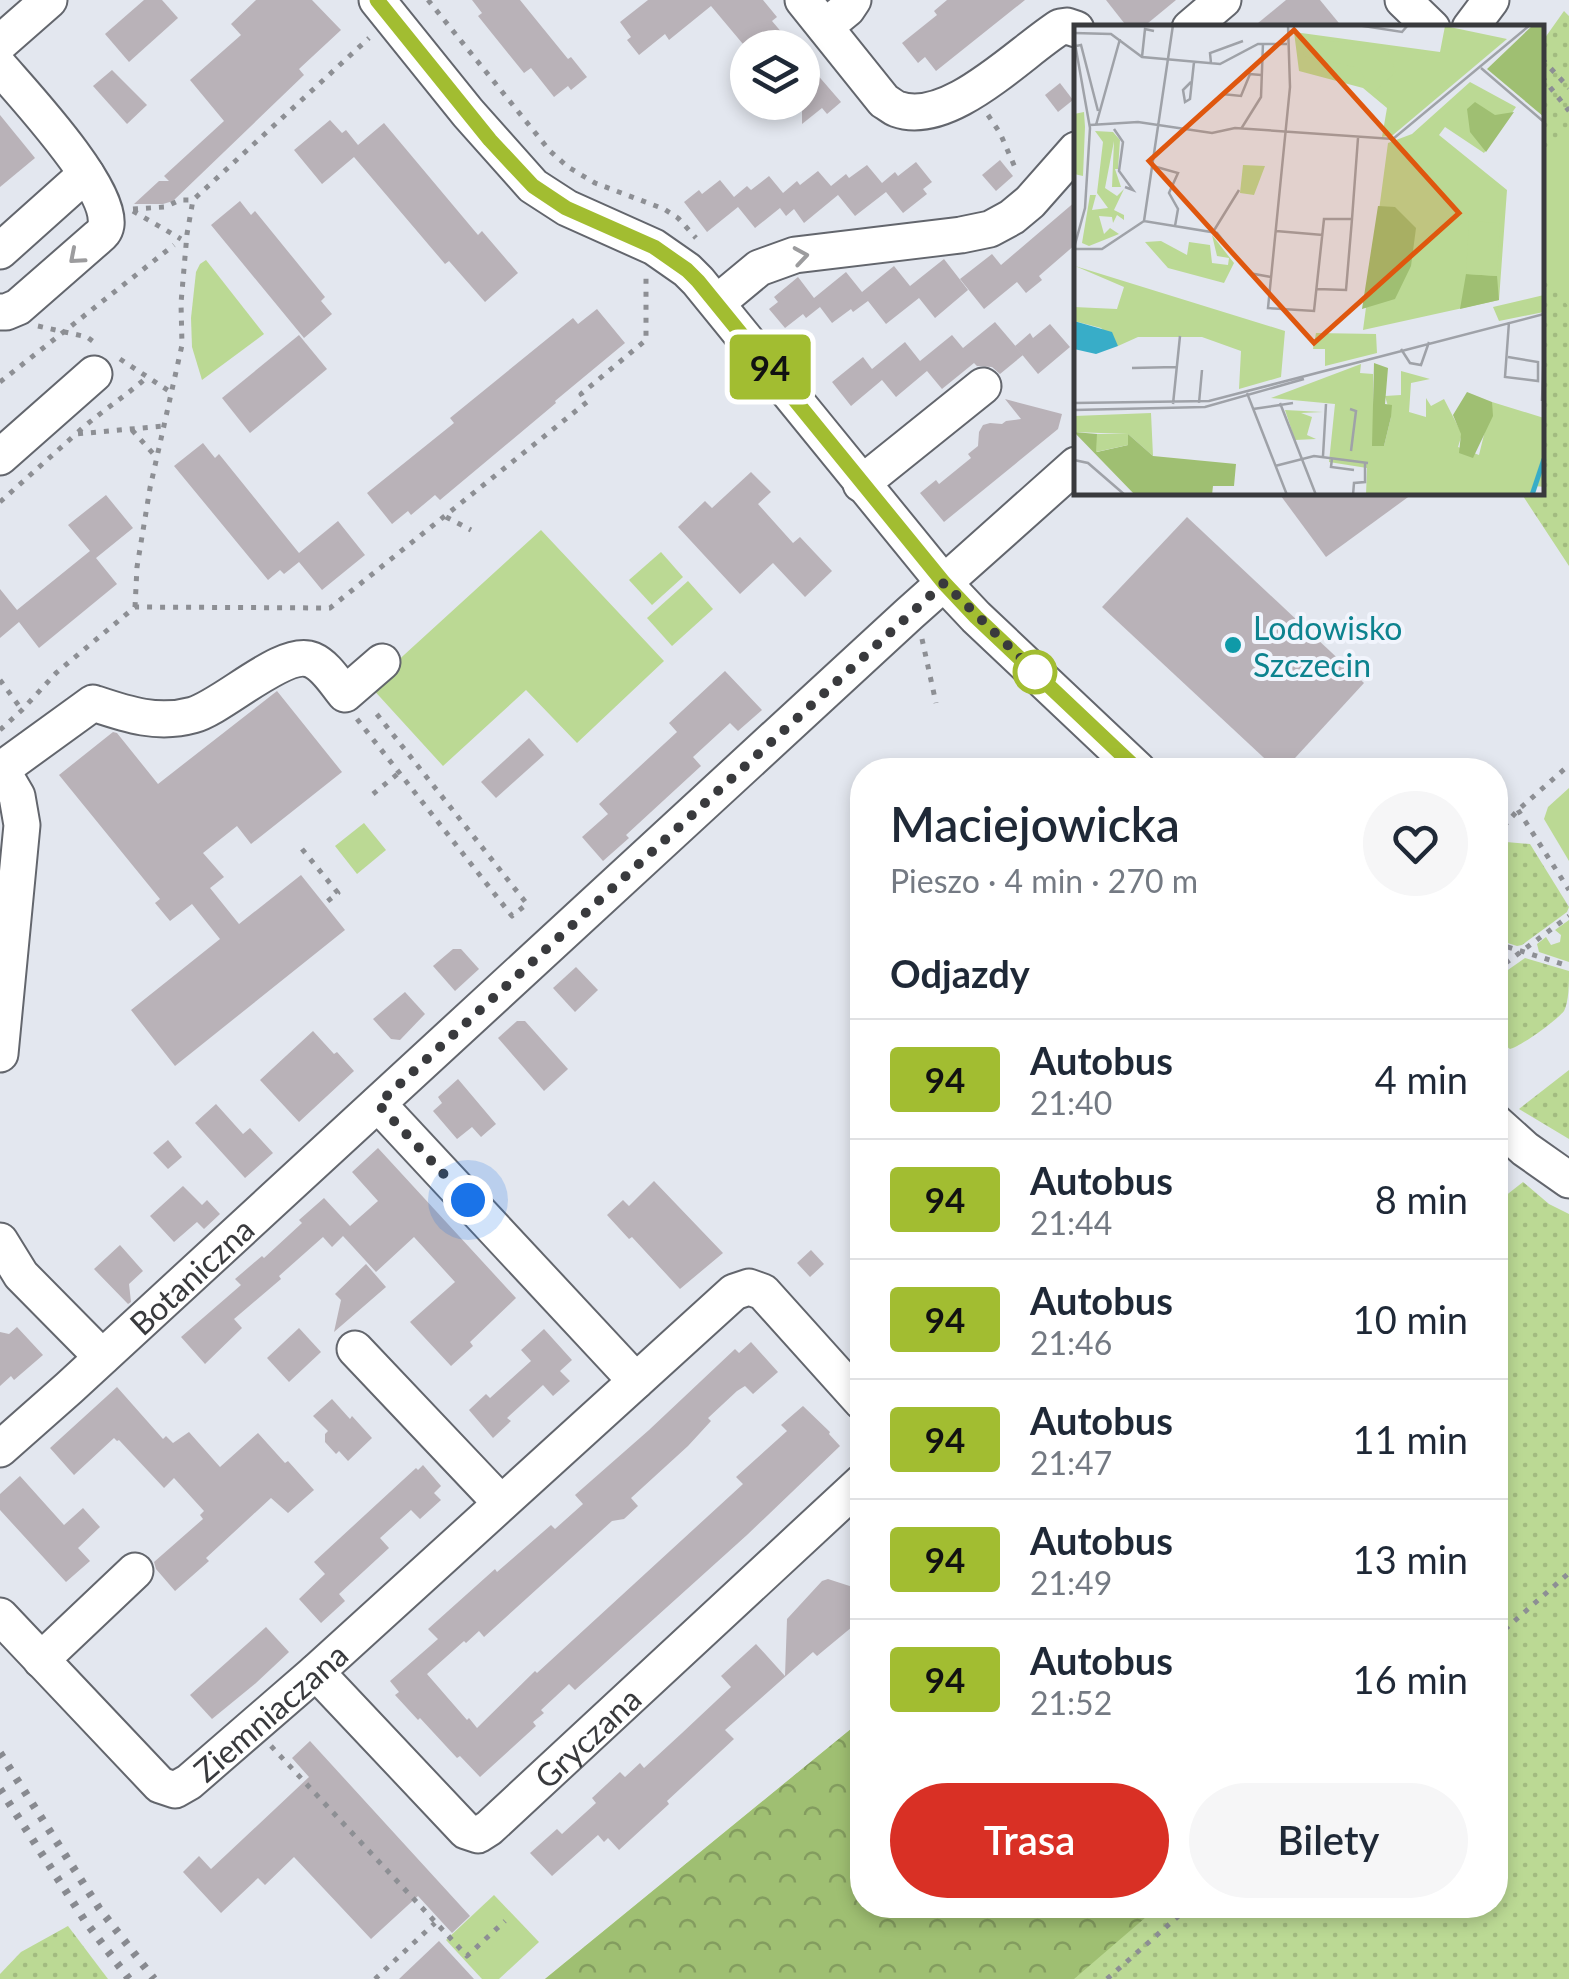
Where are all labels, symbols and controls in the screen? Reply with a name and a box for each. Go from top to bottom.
inset map [1074,25,1544,495]
map controls [730,30,820,120]
button: layers [730,30,820,120]
one-way arrow [69,245,88,263]
one-way arrow [792,246,809,267]
line badge: 94 [725,334,815,400]
text: 94 [750,346,790,388]
place label: Lodowisko Szczecin [1253,608,1402,684]
marker: Lodowisko Szczecin [1222,634,1244,656]
unlabelled marker [1014,651,1056,693]
button: heart [1363,791,1468,896]
text: Maciejowicka [890,795,1180,852]
text: Pieszo · 4 min · 270 m [890,861,1198,900]
text: Odjazdy [890,950,1030,996]
text: Autobus [1030,1037,1173,1083]
text: 4 min [1375,1056,1468,1102]
text: 94 [925,1058,965,1100]
text: 21:40 [1030,1083,1112,1122]
text: Autobus [1030,1157,1173,1203]
your location [443,1175,493,1225]
text: 8 min [1375,1176,1468,1222]
text: 94 [925,1178,965,1220]
text: 21:44 [1030,1203,1112,1242]
street label: Botaniczna [121,1209,261,1342]
text: Autobus [1030,1277,1173,1323]
text: 10 min [1353,1296,1468,1342]
text: 94 [925,1298,965,1340]
text: 21:46 [1030,1323,1112,1362]
text: Autobus [1030,1397,1173,1443]
text: 11 min [1353,1416,1468,1462]
text: 94 [925,1418,965,1460]
text: 21:47 [1030,1443,1112,1482]
text: Autobus [1030,1517,1173,1563]
text: 13 min [1353,1536,1468,1582]
text: 94 [925,1538,965,1580]
text: 21:49 [1030,1563,1112,1602]
street label: Ziemniaczana [185,1634,355,1789]
text: Autobus [1030,1637,1173,1683]
text: 16 min [1353,1656,1468,1702]
text: 94 [925,1658,965,1700]
street label: Gryczana [526,1678,648,1796]
text: 21:52 [1030,1683,1112,1722]
button: Trasa [890,1783,1169,1898]
button: Bilety [1189,1783,1468,1898]

